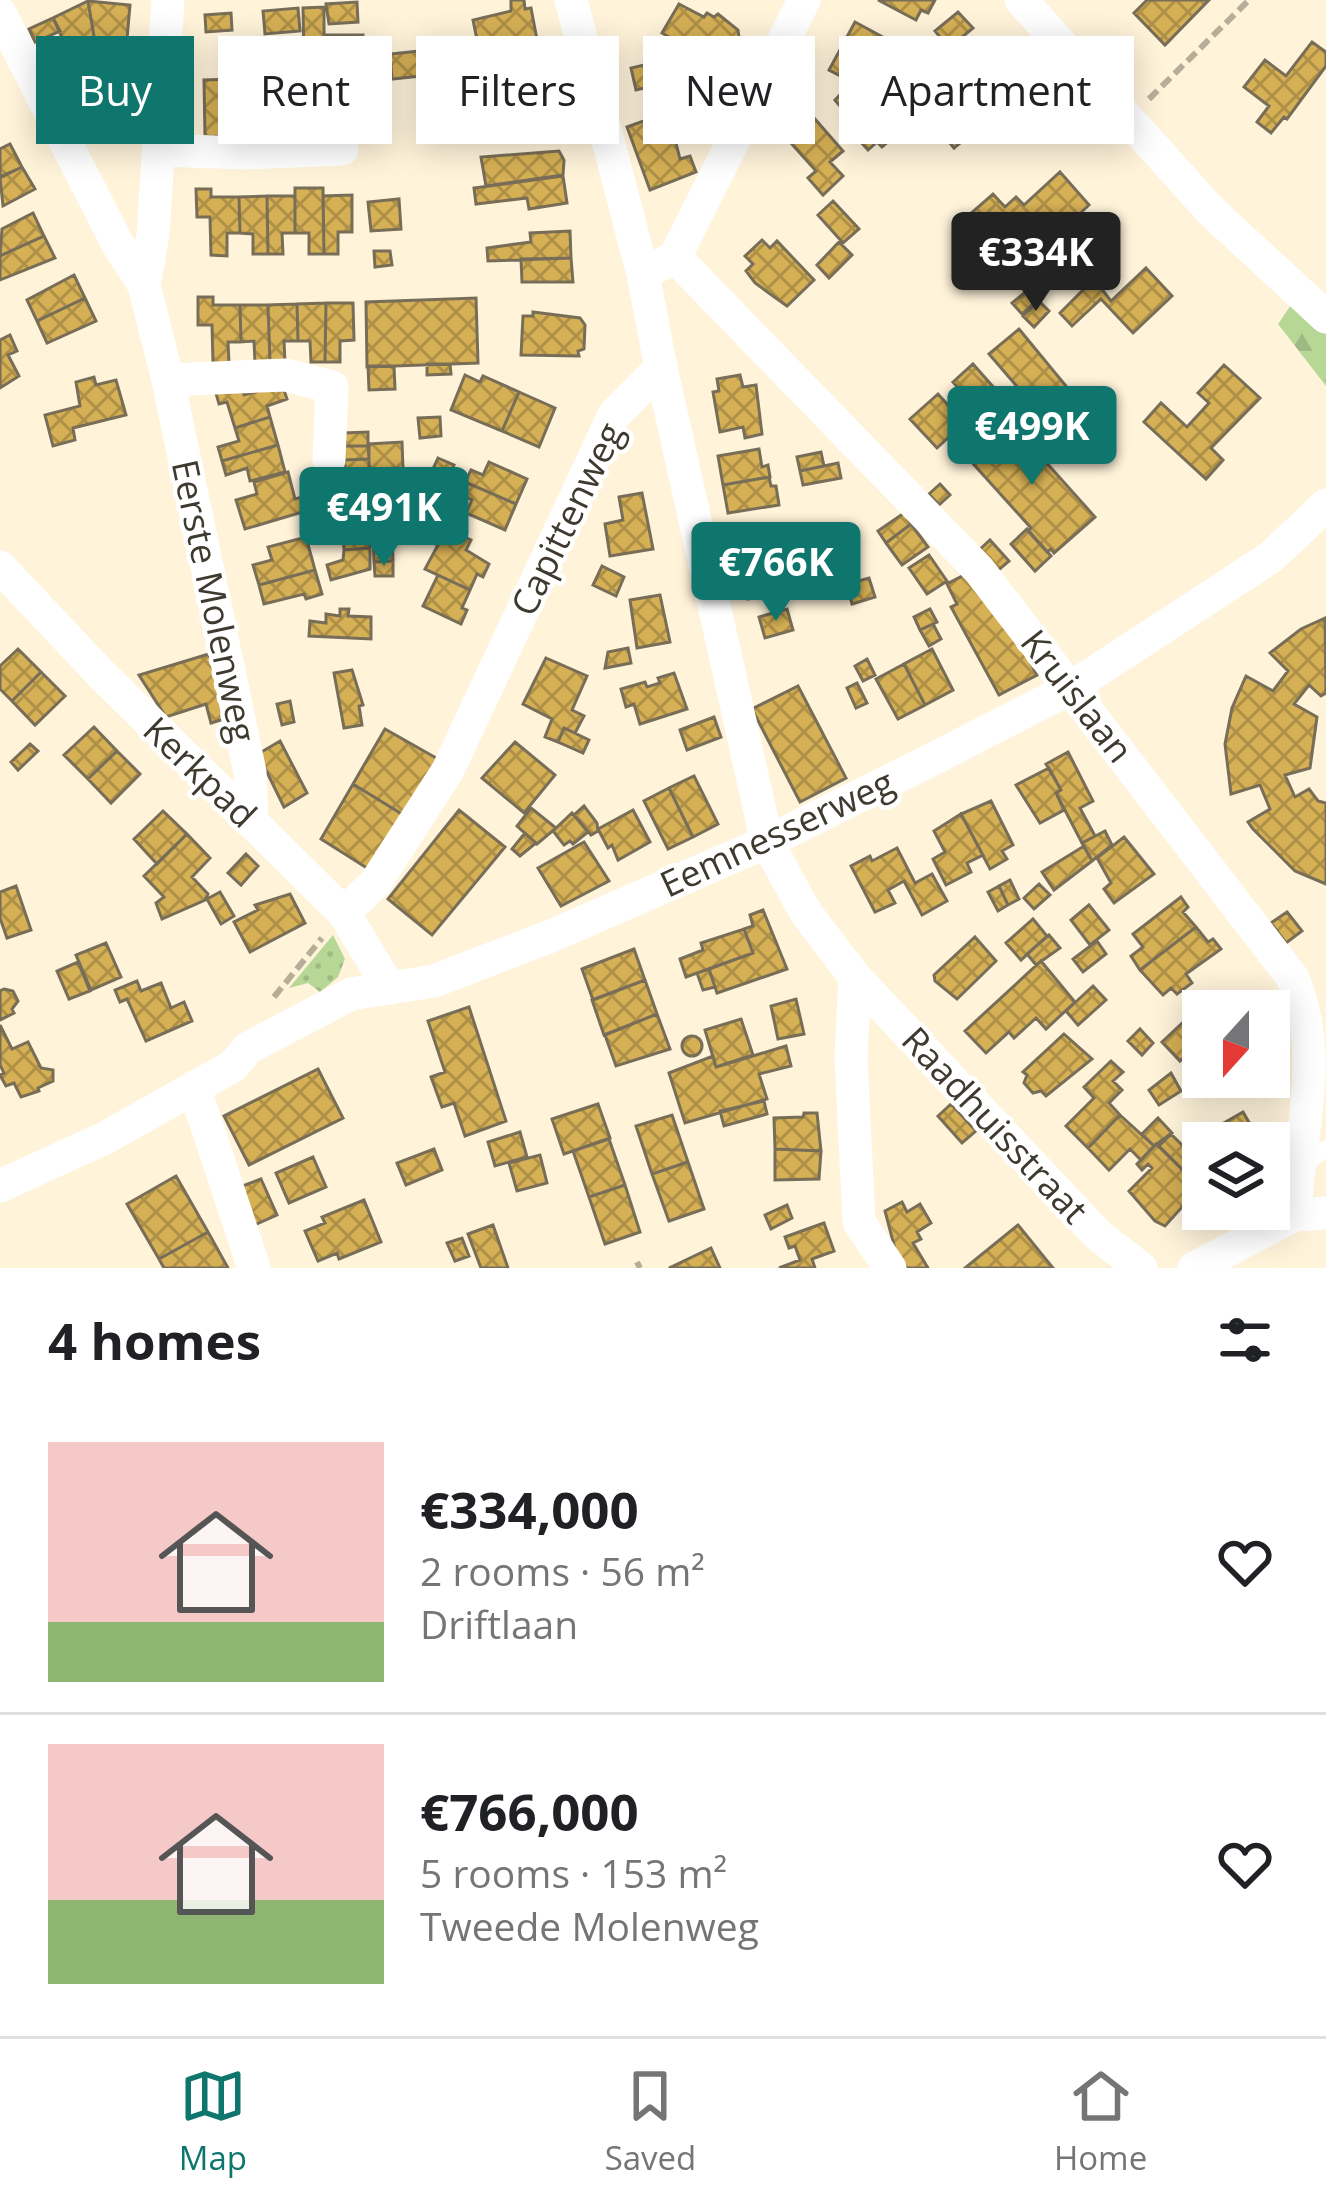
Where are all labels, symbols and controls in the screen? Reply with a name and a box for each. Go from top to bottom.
chip: Buy [36,36,194,144]
chip: Rent [218,36,392,144]
chip: Filters [416,36,619,144]
chip: New [643,36,815,144]
chip: Apartment [839,36,1134,144]
pin: €334K [952,212,1120,314]
text: €334K [978,224,1094,277]
pin: €499K [948,386,1116,488]
text: €499K [974,398,1090,451]
street label: Capittenweg [499,414,634,624]
street label: Eerste Molenweg [161,455,268,747]
pin: €491K [300,467,468,569]
text: €491K [326,479,442,532]
pin: €766K [692,522,860,624]
text: €766K [718,534,834,587]
street label: Kruislaan [1010,619,1145,772]
street label: Kerkpad [133,705,268,838]
street label: Eemnesserweg [652,757,902,908]
north arrow [1182,990,1290,1098]
map controls [1182,990,1290,1230]
street label: Raadhuisstraat [891,1016,1099,1234]
button: layers [1182,1122,1290,1230]
text: 4 homes [48,1305,261,1375]
icon: filters [1212,1307,1278,1373]
text: €334,000 [420,1474,639,1544]
icon: home [144,1490,288,1634]
icon: heart [1212,1529,1278,1595]
text: 2 rooms · 56 m² [420,1544,705,1597]
text: Driftlaan [420,1597,578,1650]
text: €766,000 [420,1776,639,1846]
icon: home [144,1792,288,1936]
icon: heart [1212,1831,1278,1897]
text: 5 rooms · 153 m² [420,1846,727,1899]
text: Tweede Molenweg [420,1899,759,1952]
tab: Map [179,2063,247,2180]
tab: Saved [605,2063,696,2180]
tab: Home [1054,2063,1147,2180]

